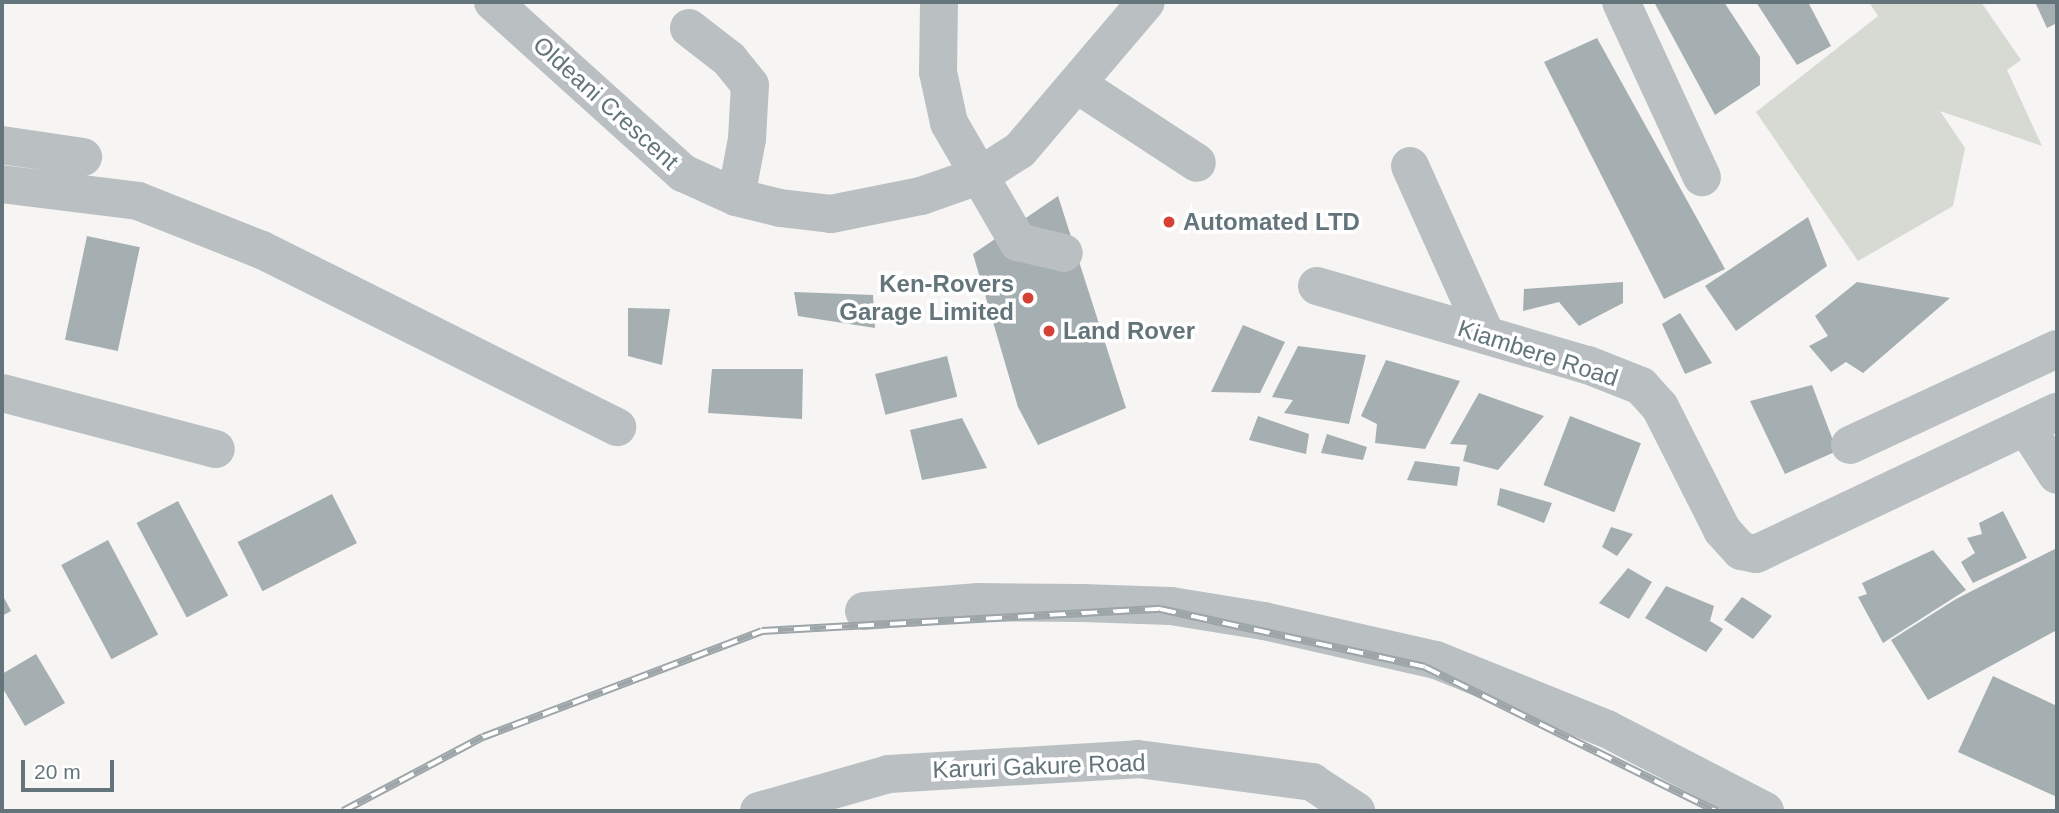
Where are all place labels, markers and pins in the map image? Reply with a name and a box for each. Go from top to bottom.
place label: Automated LTD [1183,208,1360,236]
marker: Automated LTD [1161,214,1177,230]
place label: Ken-Rovers Garage Limited [839,270,1014,326]
marker: Ken-Rovers Garage Limited [1020,290,1036,306]
place label: Land Rover [1063,317,1195,345]
marker: Land Rover [1041,323,1057,339]

